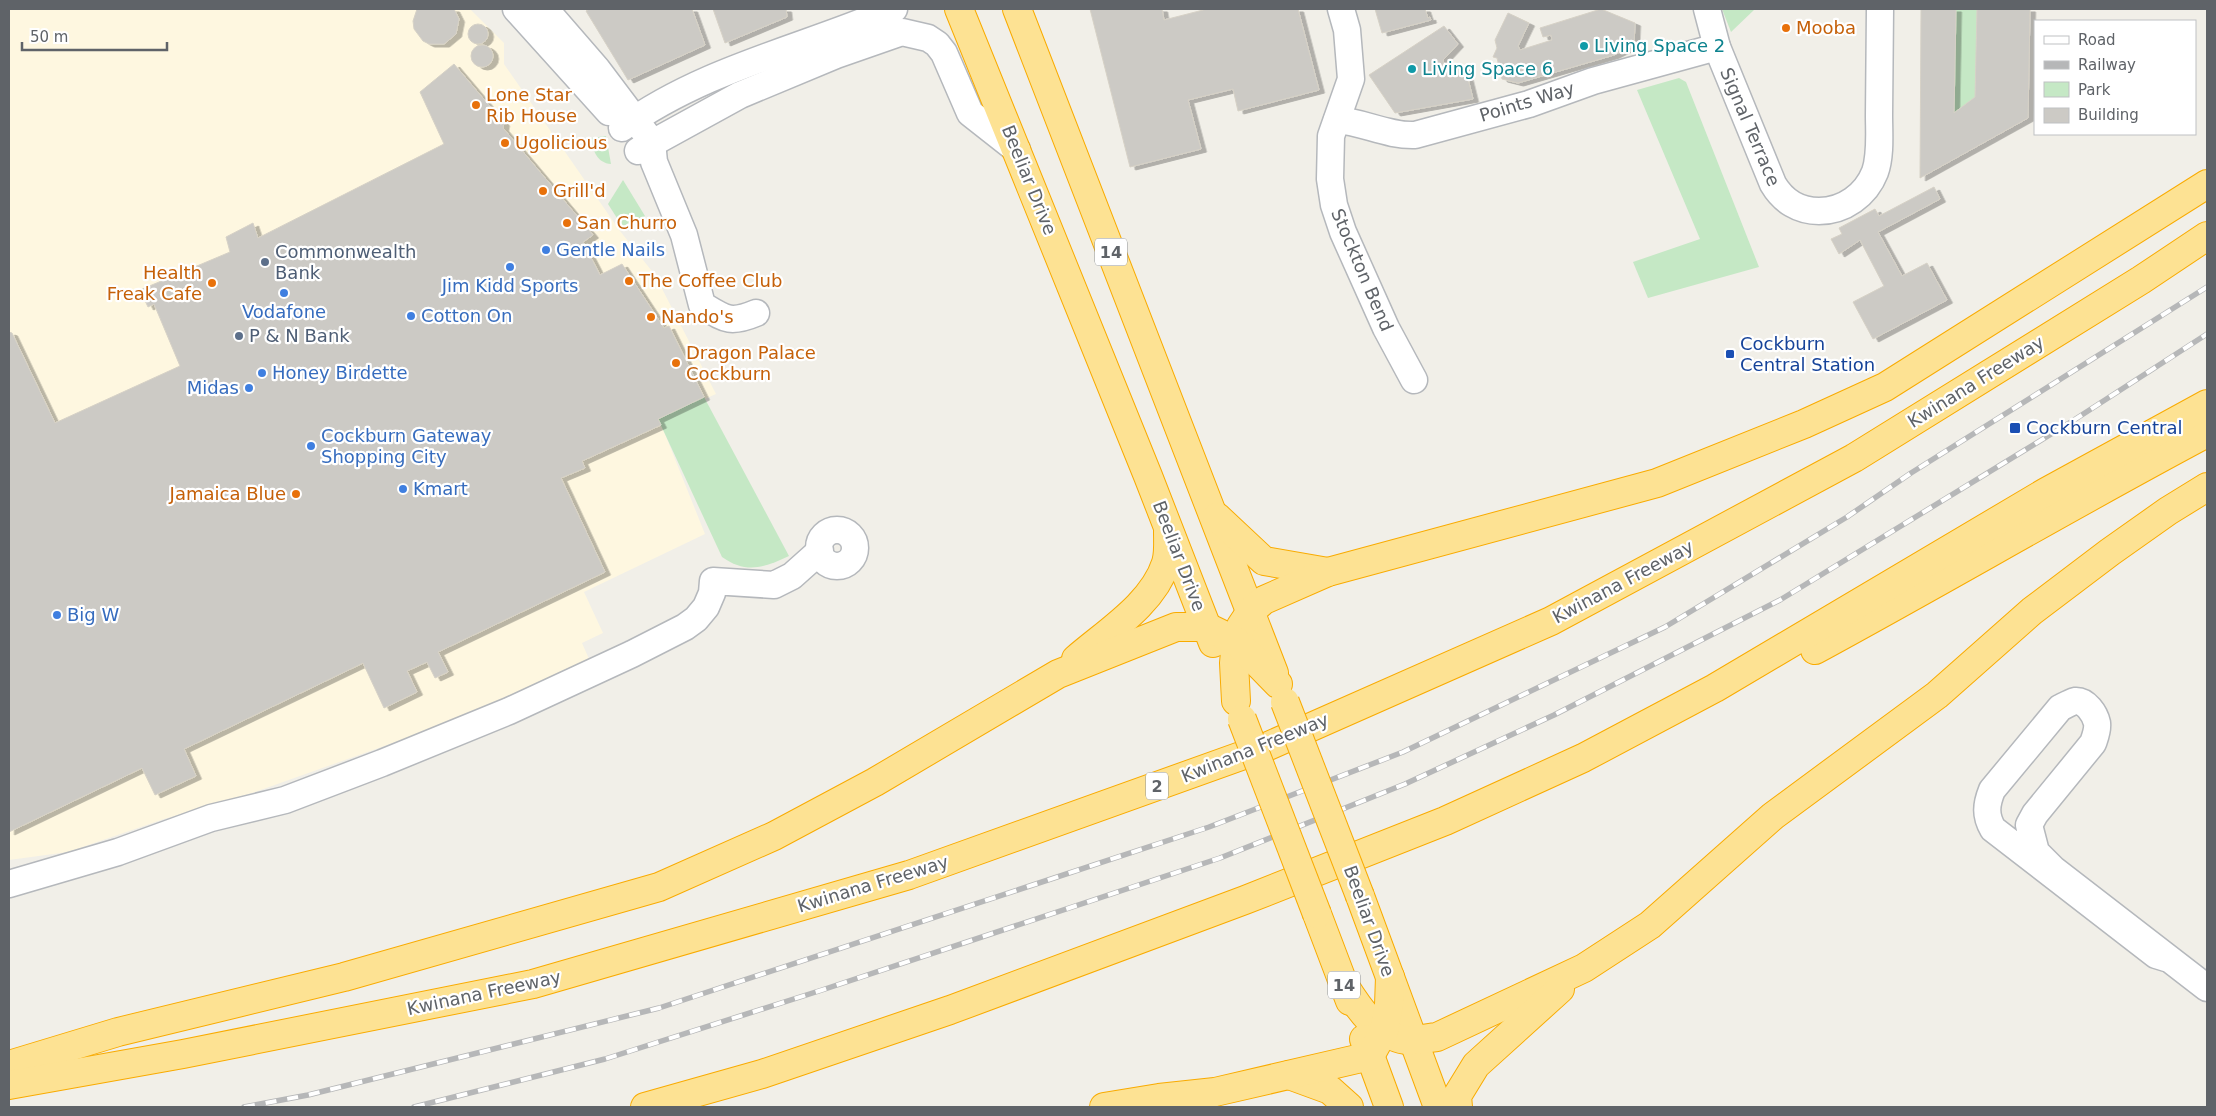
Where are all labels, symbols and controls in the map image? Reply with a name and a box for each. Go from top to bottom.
place label: Mooba [1796,17,1856,38]
scale bar [22,20,168,52]
legend [2034,20,2196,135]
marker: Mooba [1780,22,1792,34]
text: 50 m [30,28,68,46]
text: Road [2078,31,2116,49]
place label: Living Space 2 [1594,35,1725,56]
marker: Living Space 2 [1578,40,1590,52]
text: Railway [2078,56,2136,74]
place label: Living Space 6 [1422,58,1553,79]
marker: Living Space 6 [1406,63,1418,75]
street label: Signal Terrace [1716,64,1785,189]
street label: Points Way [1477,77,1577,126]
text: Park [2078,81,2111,99]
place label: Lone Star Rib House [486,84,577,126]
marker: Lone Star Rib House [470,99,482,111]
text: Building [2078,106,2139,124]
street label: Beeliar Drive [998,122,1061,238]
place label: Ugolicious [515,132,607,153]
marker: Ugolicious [499,137,511,149]
place label: Grill'd [553,180,606,201]
marker: Grill'd [537,185,549,197]
street label: Stockton Bend [1327,205,1398,334]
place label: San Churro [577,212,677,233]
marker: San Churro [561,217,573,229]
road number: 14 [1095,238,1127,266]
place label: Gentle Nails [556,239,665,260]
place label: Commonwealth Bank [275,241,416,283]
marker: Gentle Nails [540,244,552,256]
marker: Commonwealth Bank [259,256,271,268]
marker: Jim Kidd Sports [504,261,516,273]
place label: Health Freak Cafe [107,262,202,304]
place label: The Coffee Club [638,270,782,291]
place label: Jim Kidd Sports [441,275,578,296]
marker: The Coffee Club [623,275,635,287]
marker: Health Freak Cafe [206,277,218,289]
marker: Vodafone [278,287,290,299]
place label: Vodafone [242,301,326,322]
place label: Cotton On [421,305,512,326]
place label: Nando's [661,306,734,327]
marker: Cotton On [405,310,417,322]
marker: Nando's [645,311,657,323]
place label: P & N Bank [249,325,350,346]
marker: P & N Bank [233,330,245,342]
street label: Kwinana Freeway [1904,331,2048,432]
place label: Cockburn Central Station [1740,333,1875,375]
place label: Dragon Palace Cockburn [686,342,816,384]
marker: Cockburn Central Station [1724,348,1736,360]
marker: Dragon Palace Cockburn [670,357,682,369]
place label: Honey Birdette [272,362,408,383]
marker: Honey Birdette [256,367,268,379]
place label: Midas [187,377,239,398]
marker: Midas [243,382,255,394]
place label: Cockburn Central [2026,417,2183,438]
marker: Cockburn Central [2008,421,2022,435]
place label: Cockburn Gateway Shopping City [321,425,492,467]
marker: Cockburn Gateway Shopping City [305,440,317,452]
place label: Kmart [413,478,468,499]
place label: Jamaica Blue [169,483,286,504]
marker: Kmart [397,483,409,495]
marker: Jamaica Blue [290,488,302,500]
street label: Beeliar Drive [1149,498,1210,614]
street label: Kwinana Freeway [1549,535,1697,628]
place label: Big W [67,604,119,625]
marker: Big W [51,609,63,621]
street label: Kwinana Freeway [1178,708,1332,787]
road number: 2 [1146,772,1168,799]
street label: Kwinana Freeway [795,850,951,916]
street label: Beeliar Drive [1340,862,1399,979]
street label: Kwinana Freeway [405,966,563,1019]
road number: 14 [1328,972,1360,998]

